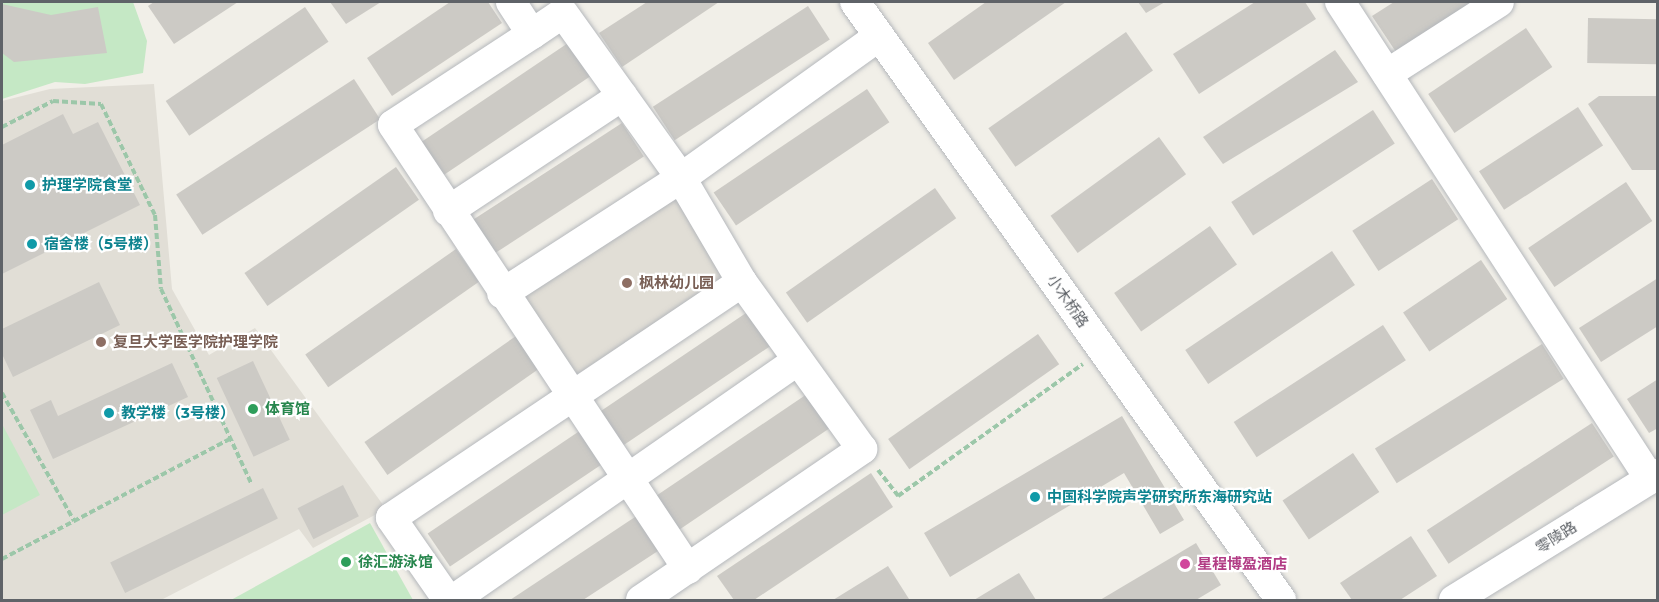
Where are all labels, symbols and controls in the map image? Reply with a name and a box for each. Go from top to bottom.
place label: 护理学院食堂 [42,176,132,194]
marker: 护理学院食堂 [23,178,37,192]
place label: 宿舍楼（5号楼） [44,235,158,253]
marker: 宿舍楼（5号楼） [25,237,39,251]
street label: 小木桥路 [1043,271,1093,331]
place label: 枫林幼儿园 [639,274,714,292]
marker: 枫林幼儿园 [620,276,634,290]
place label: 复旦大学医学院护理学院 [113,333,278,351]
marker: 复旦大学医学院护理学院 [94,335,108,349]
place label: 体育馆 [265,400,310,418]
marker: 体育馆 [246,402,260,416]
place label: 教学楼（3号楼） [121,404,235,422]
marker: 教学楼（3号楼） [102,406,116,420]
place label: 中国科学院声学研究所东海研究站 [1047,488,1272,506]
marker: 中国科学院声学研究所东海研究站 [1028,490,1042,504]
street label: 零陵路 [1532,517,1580,557]
place label: 徐汇游泳馆 [358,553,433,571]
marker: 徐汇游泳馆 [339,555,353,569]
place label: 星程博盈酒店 [1197,555,1287,573]
marker: 星程博盈酒店 [1178,557,1192,571]

